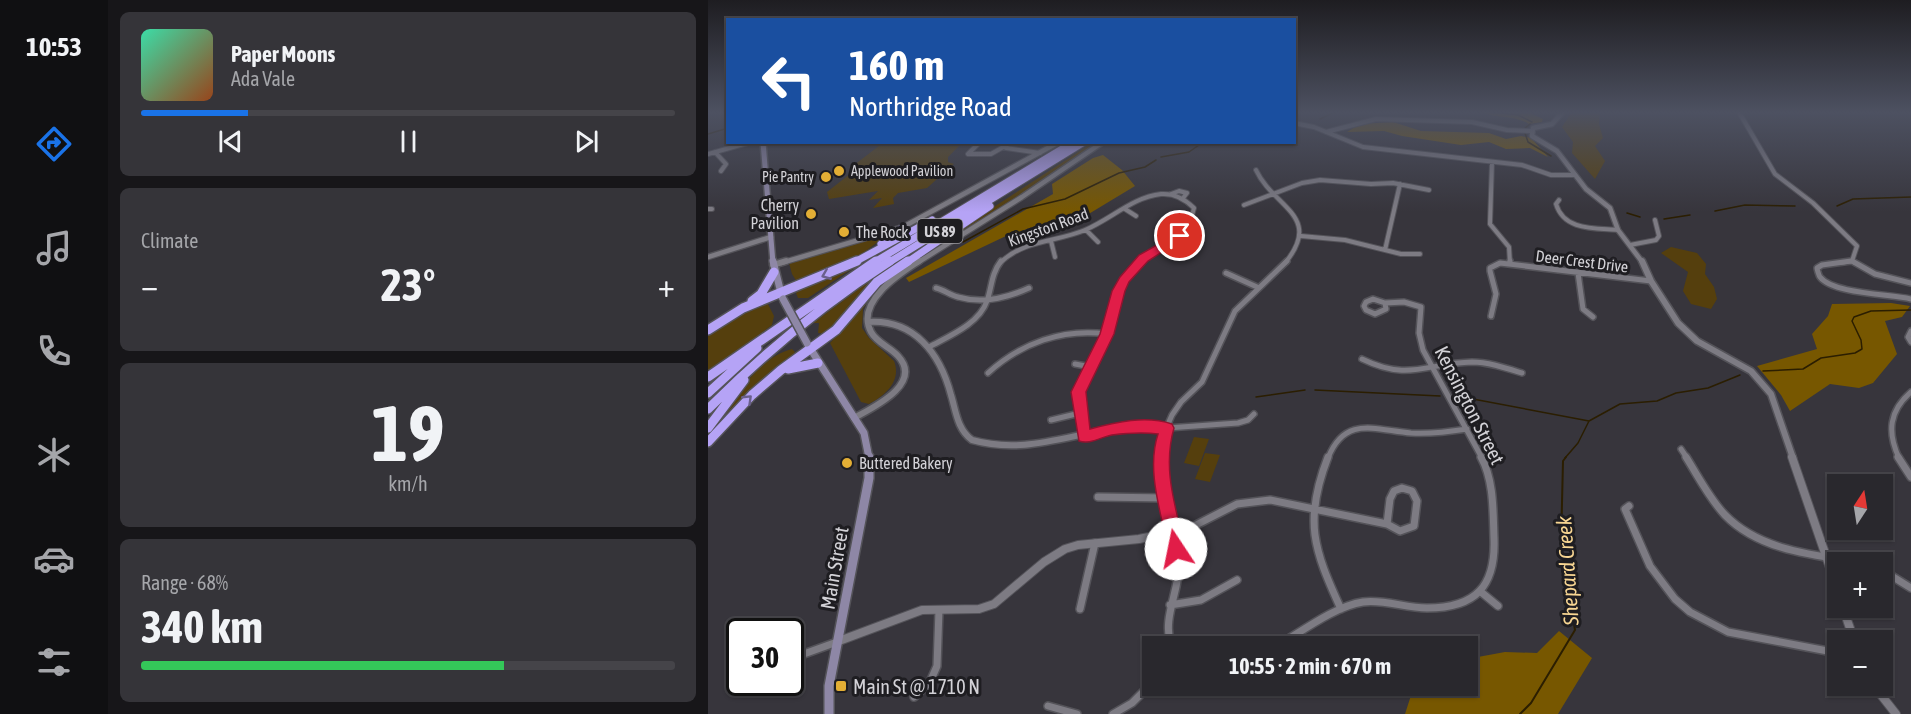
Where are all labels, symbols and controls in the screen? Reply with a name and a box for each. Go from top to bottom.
text: 10:53 [26,31,82,62]
text: Paper Moons [231,41,335,67]
text: 160 m [849,41,944,89]
icon: left [750,42,828,120]
text: Ada Vale [231,67,295,90]
text: Northridge Road [849,91,1012,122]
icon: directions [33,123,75,165]
icon: previous [214,125,247,158]
icon: pause [392,125,425,158]
icon: next [570,125,603,158]
place label: Applewood Pavilion [851,163,953,179]
marker: Applewood Pavilion [832,164,846,178]
place label: Pie Pantry [762,169,814,185]
marker: Pie Pantry [819,170,833,184]
place label: Cherry Pavilion [751,196,799,232]
street label: Kingston Road [1005,204,1091,251]
marker: Cherry Pavilion [804,207,818,221]
pin [1154,210,1205,261]
road number: US 89 [918,219,962,243]
icon: arrive [1163,219,1196,252]
place label: The Rock [856,223,908,241]
marker: The Rock [837,225,851,239]
icon: music [33,227,75,269]
text: Climate [141,229,198,252]
street label: Deer Crest Drive [1535,246,1629,276]
text: 23° [381,259,435,311]
text: − [141,266,158,304]
text: + [658,266,675,304]
one-way arrow [822,267,832,280]
icon: phone [33,330,75,372]
street label: Kensington Street [1430,342,1510,468]
text: 19 [371,388,445,478]
one-way arrow [742,395,752,406]
icon: climate [33,434,75,476]
place label: Buttered Bakery [859,454,953,473]
marker: Buttered Bakery [840,456,854,470]
text: km/h [388,472,428,495]
north arrow [1827,474,1893,540]
map controls [1827,474,1893,696]
water label: Shepard Creek [1551,515,1583,627]
position arrow [1144,517,1208,581]
street label: Main Street [815,525,853,611]
icon: car [33,538,75,580]
button: + [1827,552,1893,618]
text: Range · 68% [141,571,228,594]
text: 340 km [141,601,263,653]
speed limit sign: 30 [726,618,804,696]
button: − [1827,630,1893,696]
icon: filters [33,641,75,683]
text: 10:55 · 2 min · 670 m [1229,653,1391,679]
place label: Main St @ 1710 N [853,675,980,698]
marker: Main St @ 1710 N [834,679,848,693]

